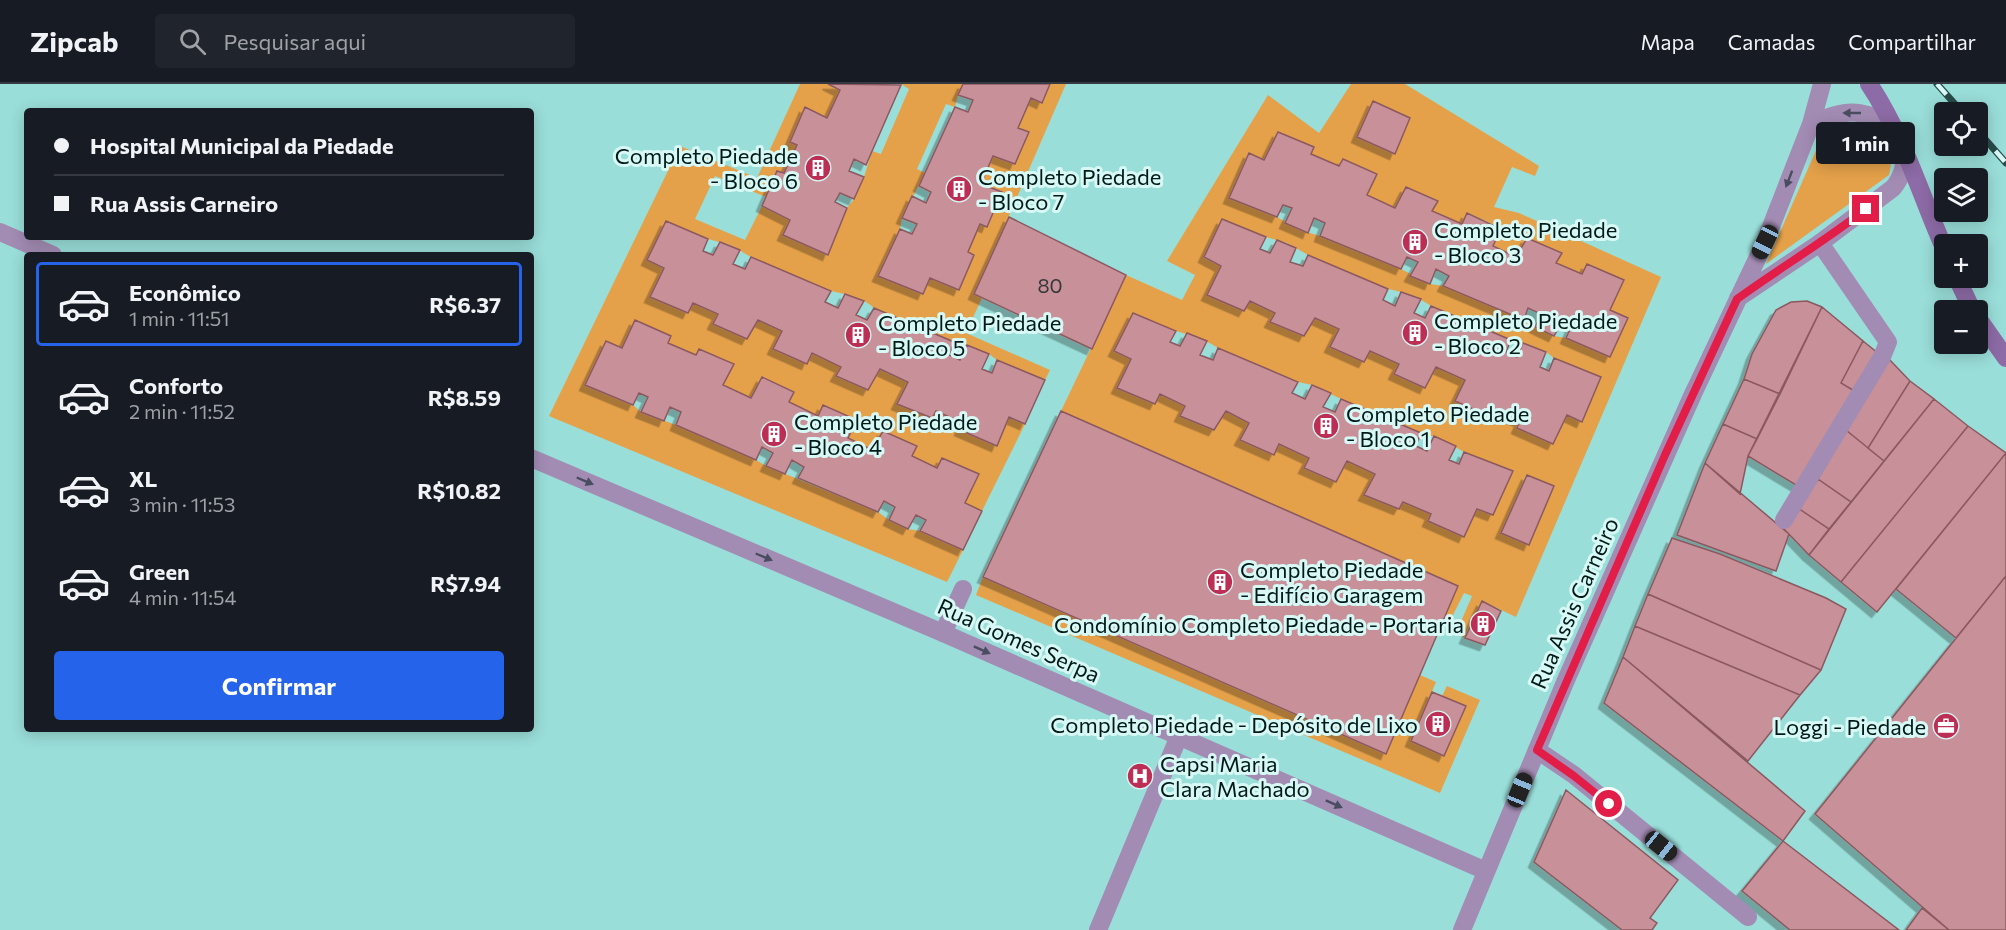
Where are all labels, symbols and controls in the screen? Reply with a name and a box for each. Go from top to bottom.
search box [155,14,575,68]
text: Zipcab [30,24,119,58]
icon: search [176,25,209,58]
text: Pesquisar aqui [224,28,366,55]
text: Mapa [1641,29,1695,54]
text: Camadas [1728,29,1815,54]
text: Compartilhar [1848,29,1976,54]
map controls [1934,102,1988,354]
button: locate [1934,102,1988,156]
one-way arrow [1842,108,1861,118]
callout: 1 min [1816,122,1916,164]
text: 1 min [1842,131,1889,155]
text: Hospital Municipal da Piedade [90,132,394,159]
place label: Completo Piedade - Bloco 6 [615,142,798,194]
building icon: Completo Piedade - Bloco 6 [803,153,833,183]
place label: Completo Piedade - Bloco 7 [978,163,1161,215]
button: layers [1934,168,1988,222]
one-way arrow [1784,170,1794,188]
building icon: Completo Piedade - Bloco 7 [944,174,974,204]
text: Rua Assis Carneiro [90,190,278,217]
route end [1852,195,1879,222]
place label: Completo Piedade - Bloco 3 [1434,216,1617,268]
car [1749,222,1781,262]
building icon: Completo Piedade - Bloco 3 [1400,227,1430,257]
button: + [1934,234,1988,288]
house number: 80 [1037,273,1063,297]
icon: car [57,277,111,331]
text: Econômico [129,279,241,306]
text: R$6.37 [429,291,501,318]
button: − [1934,300,1988,354]
text: 1 min · 11:51 [129,306,230,330]
place label: Completo Piedade - Bloco 2 [1434,307,1617,359]
place label: Completo Piedade - Bloco 5 [878,309,1061,361]
building icon: Completo Piedade - Bloco 2 [1400,318,1430,348]
building icon: Completo Piedade - Bloco 5 [843,320,873,350]
icon: car [57,370,111,424]
text: Conforto [129,372,223,399]
text: R$8.59 [428,384,501,411]
text: 2 min · 11:52 [129,399,235,423]
place label: Completo Piedade - Bloco 1 [1346,400,1529,452]
place label: Completo Piedade - Bloco 4 [794,408,977,460]
building icon: Completo Piedade - Bloco 1 [1311,411,1341,441]
building icon: Completo Piedade - Bloco 4 [759,419,789,449]
icon: car [57,463,111,517]
text: XL [129,465,157,492]
text: R$10.82 [417,477,501,504]
one-way arrow [576,477,594,486]
text: 3 min · 11:53 [129,492,235,516]
street label: Rua Assis Carneiro [1524,513,1624,693]
one-way arrow [756,552,774,562]
icon: car [57,556,111,610]
place label: Completo Piedade - Edifício Garagem [1240,556,1423,608]
text: Green [129,558,190,585]
building icon: Completo Piedade - Edifício Garagem [1205,567,1235,597]
text: R$7.94 [430,570,501,597]
text: 4 min · 11:54 [129,585,237,609]
street label: Rua Gomes Serpa [934,592,1104,688]
building icon: Condomínio Completo Piedade - Portaria [1468,609,1498,639]
place label: Condomínio Completo Piedade - Portaria [1054,611,1464,638]
one-way arrow [974,645,992,655]
button: Confirmar [54,651,504,720]
building icon: Completo Piedade - Depósito de Lixo [1423,709,1453,739]
place label: Completo Piedade - Depósito de Lixo [1050,711,1418,738]
office icon: Loggi - Piedade [1931,711,1961,741]
place label: Loggi - Piedade [1773,713,1926,740]
place label: Capsi Maria Clara Machado [1160,750,1310,802]
hospital icon: Capsi Maria Clara Machado [1125,761,1155,791]
car [1505,770,1535,810]
route start [1595,790,1622,817]
one-way arrow [1325,800,1343,810]
car [1641,828,1681,864]

